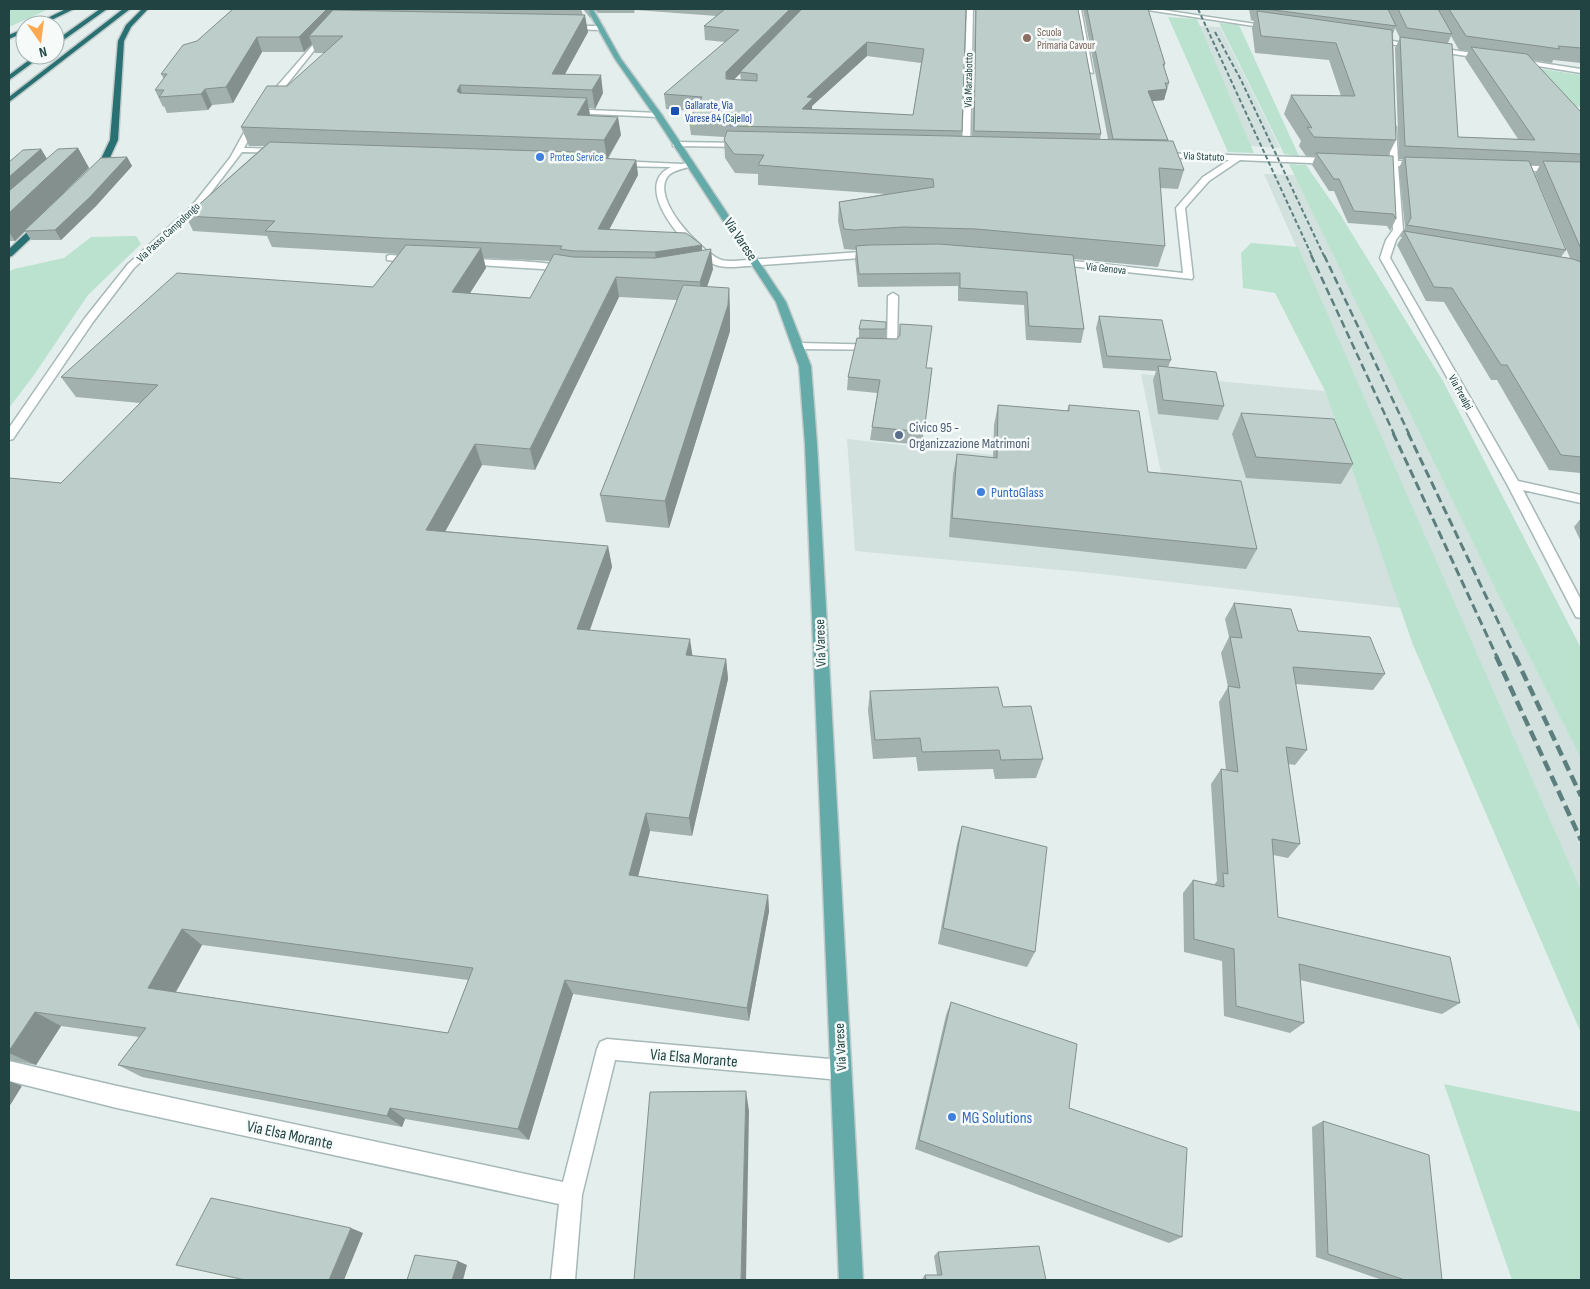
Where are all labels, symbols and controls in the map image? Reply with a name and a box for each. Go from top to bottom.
north arrow [15,15,65,65]
place label: Scuola Primaria Cavour [1037,26,1095,52]
marker: Scuola Primaria Cavour [1021,32,1033,44]
text: N [37,43,49,61]
street label: Via Marzabotto [962,52,975,108]
place label: Gallarate, Via Varese 84 (Cajello) [685,99,752,125]
marker: Gallarate, Via Varese 84 (Cajello) [669,105,681,117]
street label: Via Statuto [1183,149,1225,164]
marker: Proteo Service [534,151,546,163]
place label: Proteo Service [550,151,604,164]
street label: Via Passo Campolongo [134,199,203,265]
street label: Via Varese [720,215,761,264]
street label: Via Genova [1085,260,1127,277]
street label: Via Prealpi [1446,373,1475,412]
place label: Civico 95 - Organizzazione Matrimoni [909,419,1030,452]
marker: Civico 95 - Organizzazione Matrimoni [893,429,905,441]
place label: PuntoGlass [991,484,1044,501]
marker: PuntoGlass [975,486,987,498]
street label: Via Varese [811,619,830,667]
street label: Via Varese [831,1023,850,1071]
street label: Via Elsa Morante [649,1045,738,1072]
place label: MG Solutions [962,1109,1033,1128]
marker: MG Solutions [946,1111,958,1123]
street label: Via Elsa Morante [245,1117,335,1154]

